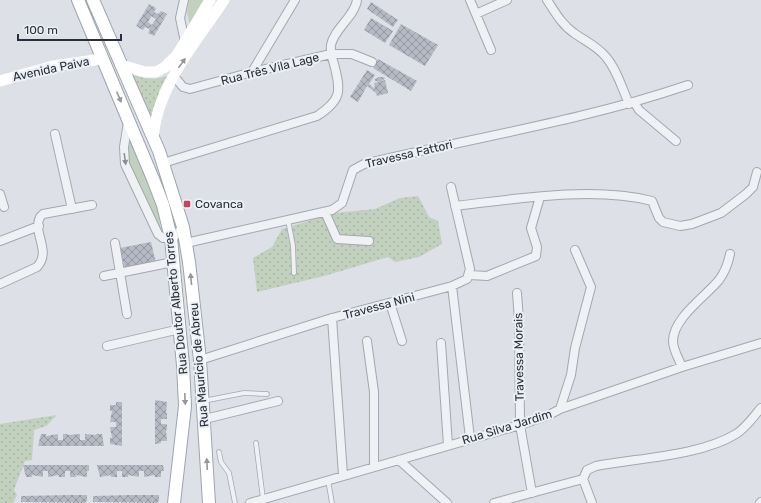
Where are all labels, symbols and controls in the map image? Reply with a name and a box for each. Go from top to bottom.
scale bar [18,16,121,42]
text: 100 m [24,23,58,37]
street label: Rua Três Vila Lage [219,50,321,88]
street label: Avenida Paiva [11,54,91,84]
one-way arrow [178,57,186,68]
one-way arrow [116,92,122,104]
street label: Travessa Fattori [364,137,454,171]
one-way arrow [122,153,128,165]
place label: Covanca [195,197,243,211]
marker: Covanca [182,199,192,209]
street label: Rua Doutor Alberto Torres [162,231,190,375]
one-way arrow [188,273,194,285]
street label: Travessa Nini [342,290,416,322]
street label: Rua Maurício de Abreu [187,302,211,428]
street label: Travessa Morais [511,313,527,401]
one-way arrow [181,393,188,405]
street label: Rua Silva Jardim [460,407,554,447]
one-way arrow [204,458,211,470]

